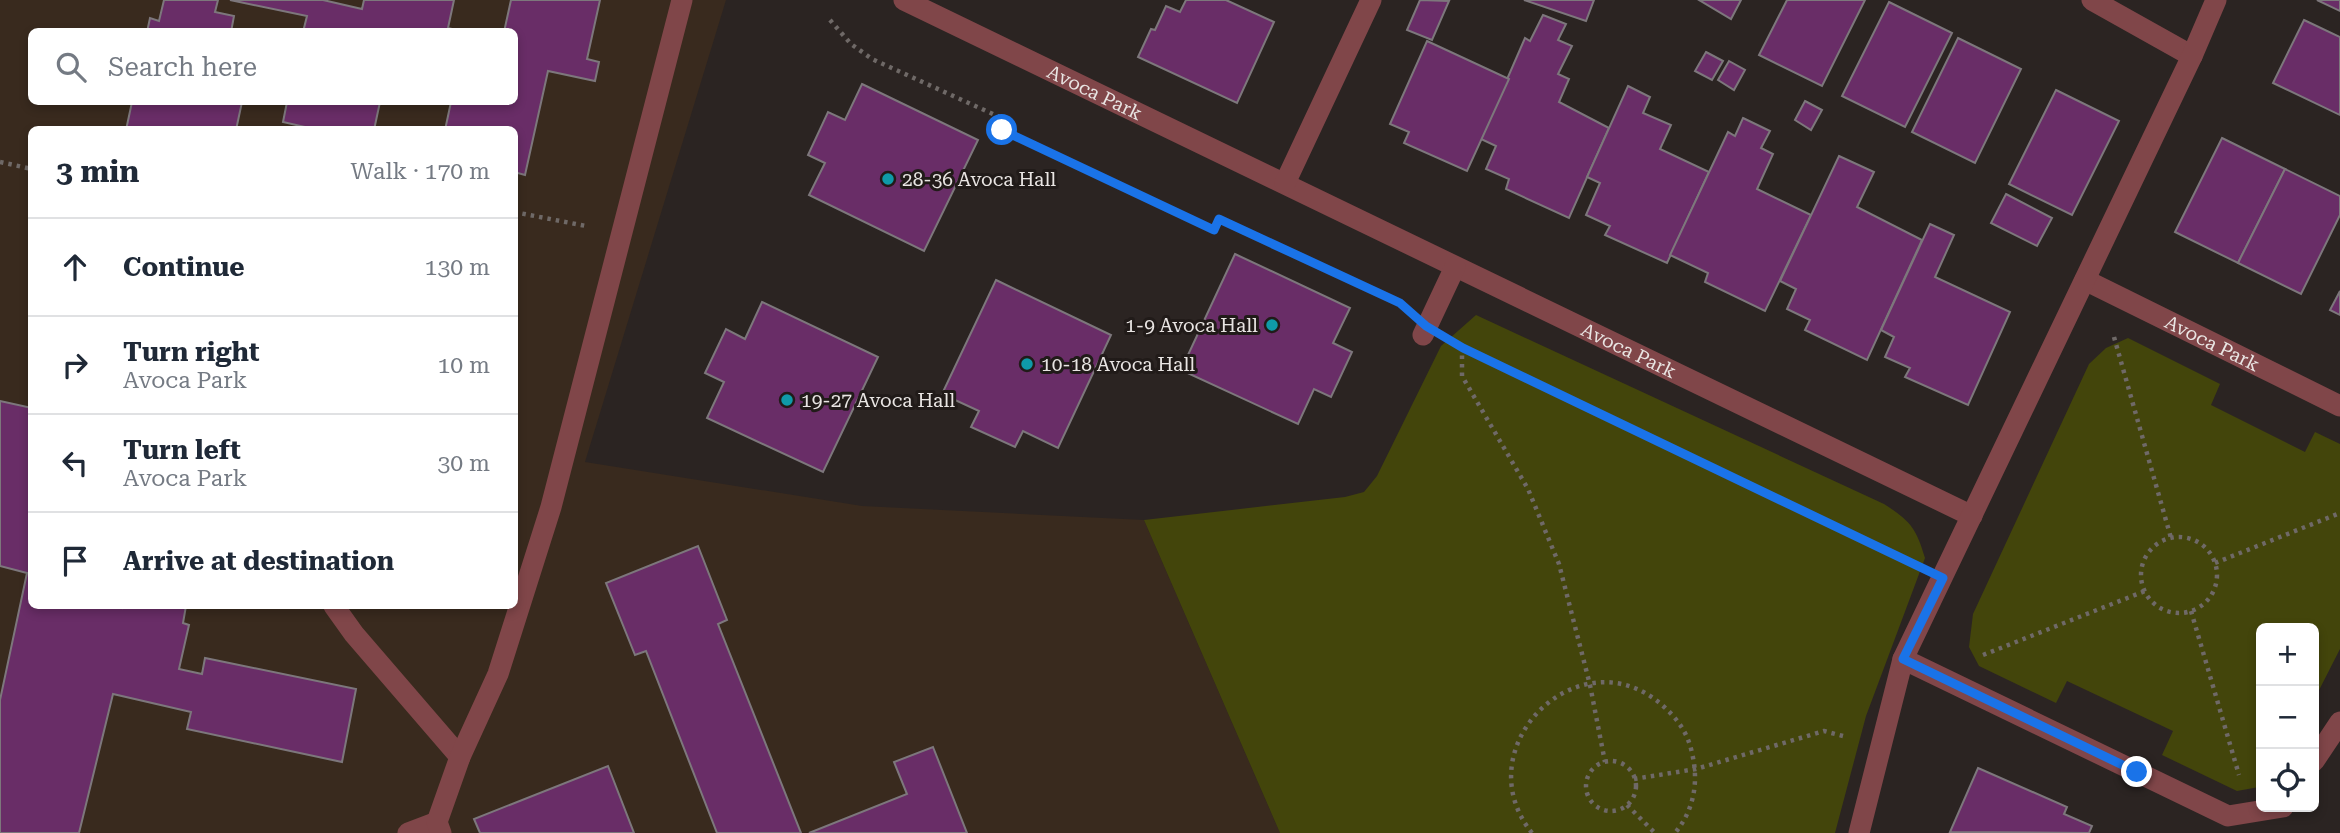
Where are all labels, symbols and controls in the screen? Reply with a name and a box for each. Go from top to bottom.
search box [28,28,518,105]
icon: search [52,48,90,86]
text: Search here [108,52,257,82]
street label: Avoca Park [1043,60,1146,125]
route start [986,114,1017,145]
text: 3 min [56,154,139,189]
text: Walk · 170 m [351,158,490,185]
place label: 28-36 Avoca Hall [902,168,1056,191]
marker: 28-36 Avoca Hall [880,171,896,187]
icon: ahead [56,248,94,286]
text: Continue [123,252,245,282]
text: 130 m [425,254,490,281]
street label: Avoca Park [2161,310,2263,376]
place label: 1-9 Avoca Hall [1125,314,1258,337]
marker: 1-9 Avoca Hall [1264,317,1280,333]
street label: Avoca Park [1577,318,1680,383]
text: Turn right [123,337,259,367]
icon: right [56,346,94,384]
text: 10 m [437,352,490,379]
place label: 10-18 Avoca Hall [1041,353,1195,376]
marker: 10-18 Avoca Hall [1019,356,1035,372]
text: Avoca Park [123,367,247,394]
place label: 19-27 Avoca Hall [801,389,955,412]
marker: 19-27 Avoca Hall [779,392,795,408]
text: Turn left [123,435,241,465]
icon: left [56,444,94,482]
text: 30 m [437,450,490,477]
text: Avoca Park [123,465,247,492]
icon: arrive [56,542,94,580]
text: Arrive at destination [123,546,394,576]
map controls [2256,623,2319,812]
button: + [2256,623,2319,686]
button: − [2256,686,2319,749]
button: locate [2256,749,2319,812]
route end [2121,756,2152,787]

